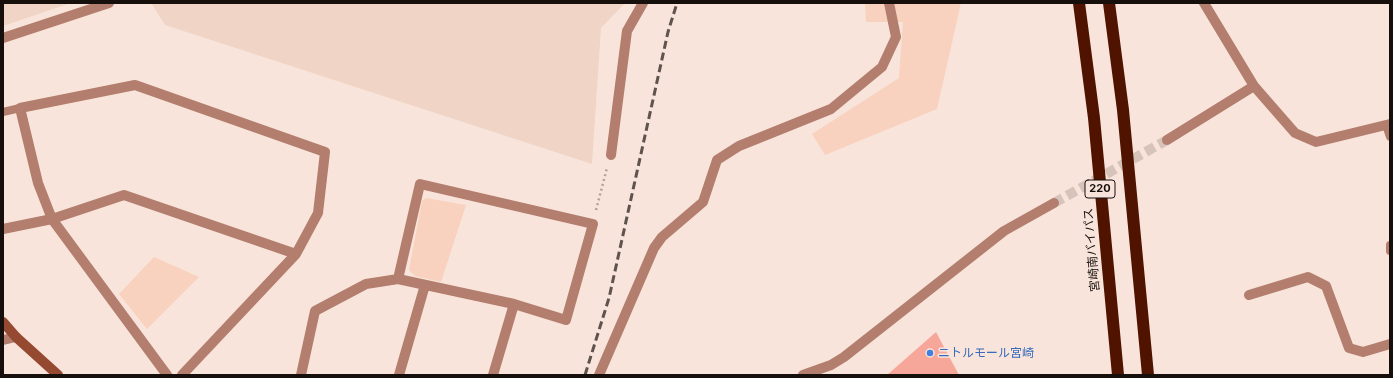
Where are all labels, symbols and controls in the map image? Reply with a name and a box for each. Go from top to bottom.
road number: 220 [1085,180,1115,198]
street label: 宮崎南バイパス [1081,208,1103,292]
place label: ニトルモール宮崎 [938,346,1034,360]
marker: ニトルモール宮崎 [925,348,935,358]

